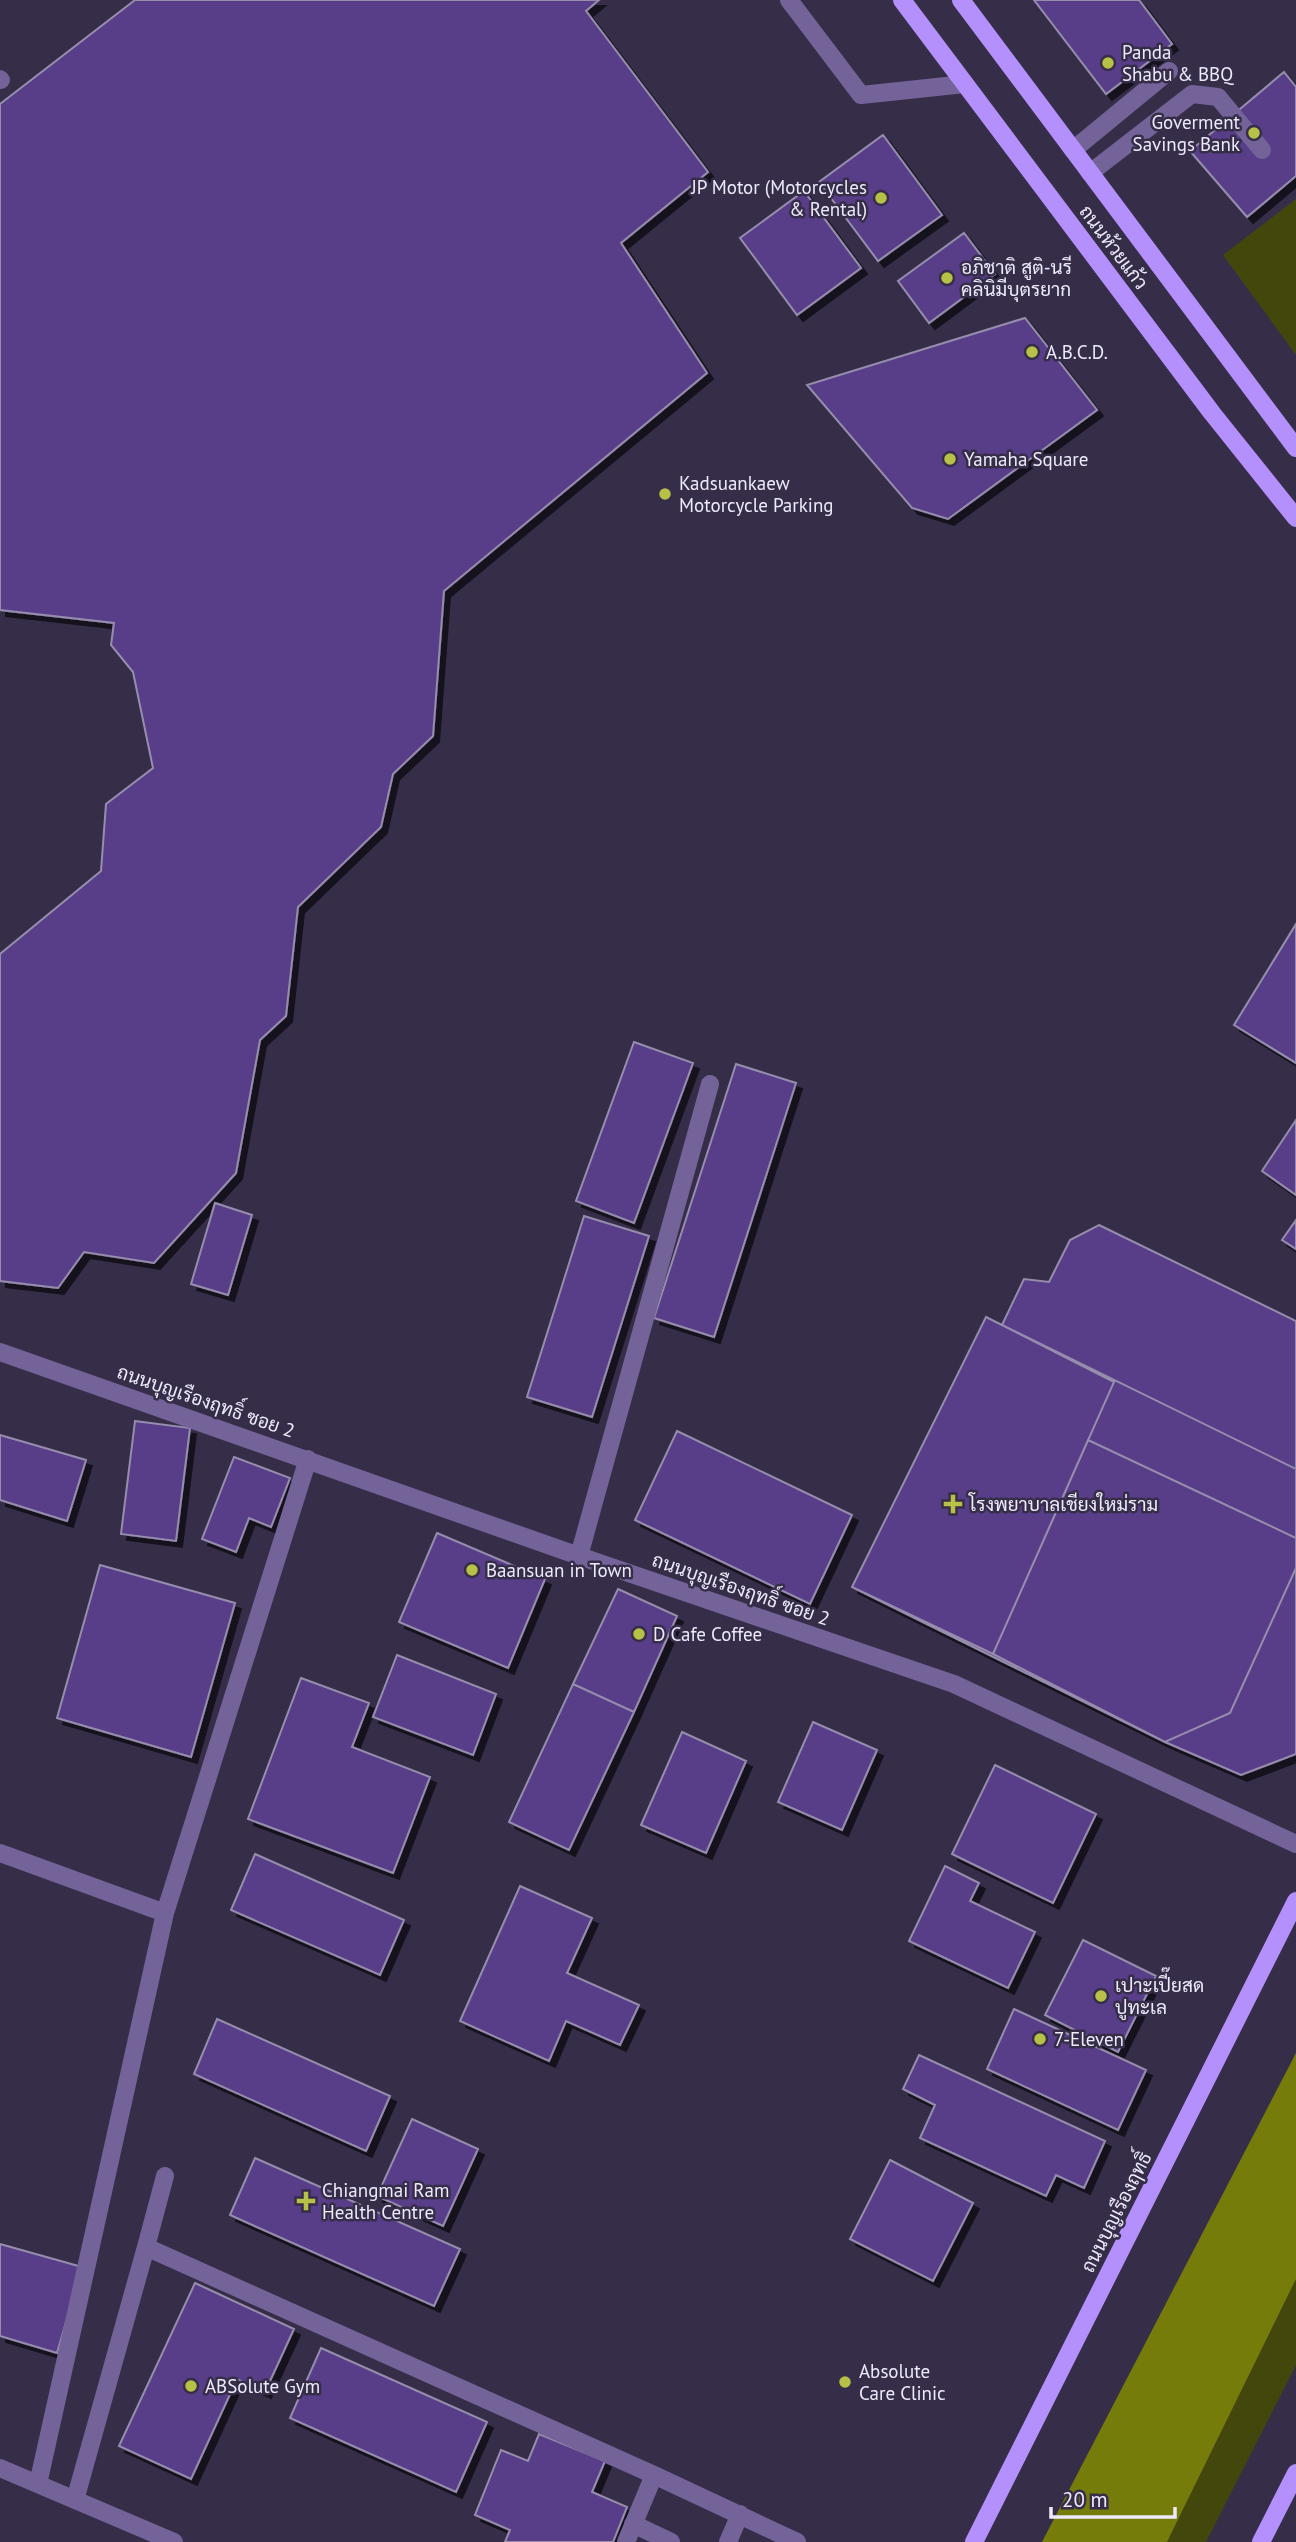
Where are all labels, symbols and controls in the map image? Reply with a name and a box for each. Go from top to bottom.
place label: Panda Shabu & BBQ [1122,40,1234,86]
marker: Panda Shabu & BBQ [1100,55,1116,71]
place label: Goverment Savings Bank [1133,110,1241,156]
marker: Goverment Savings Bank [1246,125,1262,141]
place label: JP Motor (Motorcycles & Rental) [690,175,867,221]
marker: JP Motor (Motorcycles & Rental) [873,190,889,206]
street label: ถนนห้วยแก้ว [1074,200,1154,294]
place label: อภิชาติ สูติ-นรี คลินิมีบุตรยาก [961,255,1072,302]
marker: อภิชาติ สูติ-นรี คลินิมีบุตรยาก [939,270,955,286]
place label: A.B.C.D. [1046,340,1108,364]
marker: A.B.C.D. [1024,344,1040,360]
place label: Yamaha Square [964,447,1088,471]
marker: Yamaha Square [942,451,958,467]
place label: Kadsuankaew Motorcycle Parking [679,471,834,517]
marker: Kadsuankaew Motorcycle Parking [657,486,673,502]
street label: ถนนบุญเรืองฤทธิ์ ซอย 2 [114,1354,300,1444]
place label: โรงพยาบาลเชียงใหม่ราม [968,1492,1158,1516]
marker: โรงพยาบาลเชียงใหม่ราม [943,1494,963,1514]
street label: ถนนบุญเรืองฤทธิ์ ซอย 2 [649,1542,835,1632]
place label: Baansuan in Town [486,1558,632,1582]
marker: Baansuan in Town [464,1562,480,1578]
place label: D Cafe Coffee [653,1622,762,1646]
marker: D Cafe Coffee [631,1626,647,1642]
place label: เปาะเปี๊ยสด ปูทะเล [1115,1967,1204,2021]
marker: เปาะเปี๊ยสด ปูทะเล [1093,1988,1109,2004]
place label: 7-Eleven [1054,2027,1124,2051]
marker: 7-Eleven [1032,2031,1048,2047]
street label: ถนนบุญเรืองฤทธิ์ [1070,2145,1158,2277]
place label: Chiangmai Ram Health Centre [322,2178,449,2224]
marker: Chiangmai Ram Health Centre [296,2191,316,2211]
place label: Absolute Care Clinic [859,2359,946,2405]
place label: ABSolute Gym [205,2374,320,2398]
marker: Absolute Care Clinic [837,2374,853,2390]
marker: ABSolute Gym [183,2378,199,2394]
scale bar [1051,2476,1175,2520]
text: 20 m [1062,2486,1108,2513]

